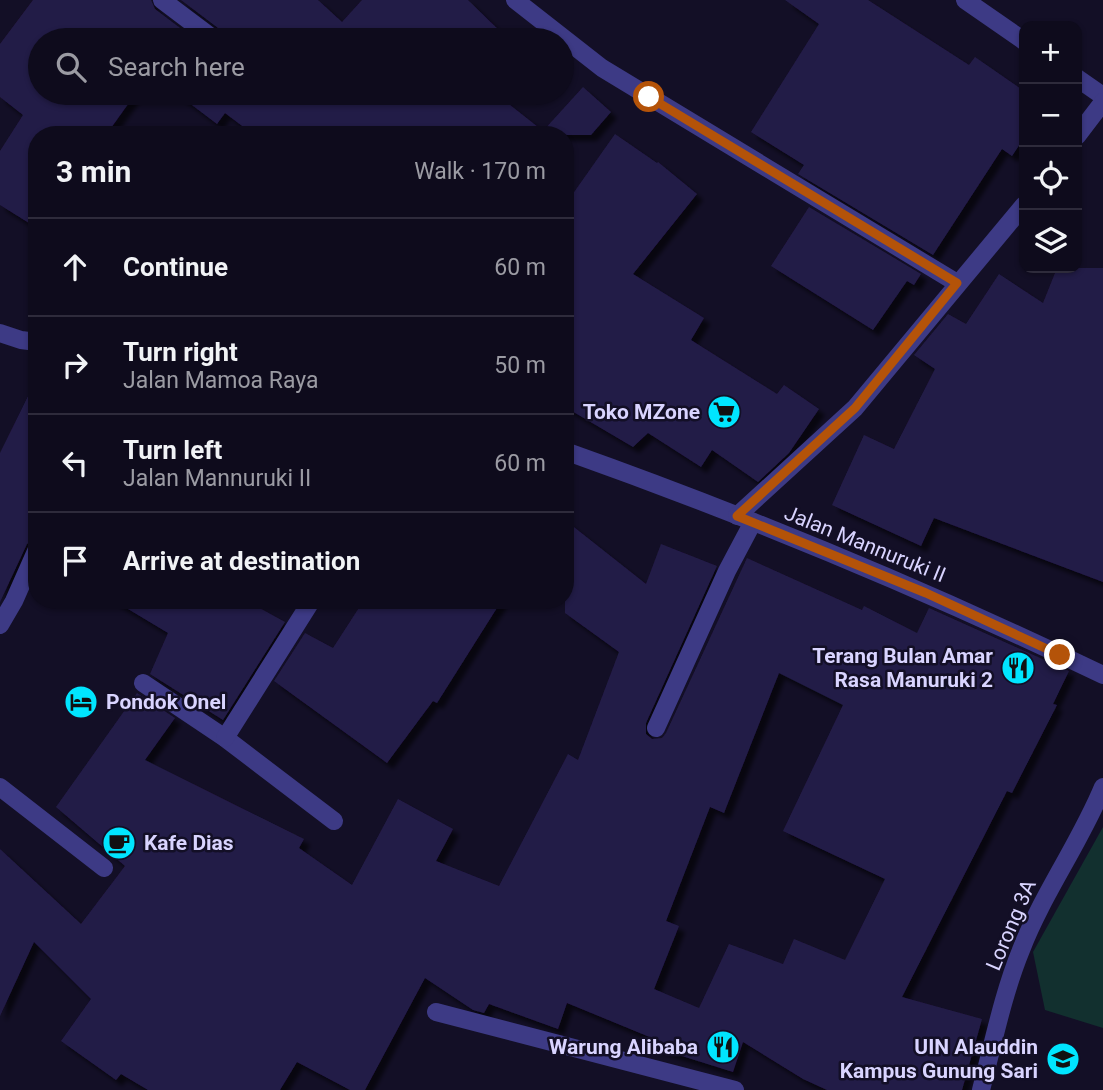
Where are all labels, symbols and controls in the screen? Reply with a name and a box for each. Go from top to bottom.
map controls [1019,21,1082,273]
button: + [1019,21,1082,84]
search box [28,28,574,105]
icon: search [52,48,90,86]
text: Search here [108,52,245,82]
route start [633,81,664,112]
button: − [1019,84,1082,147]
button: locate [1019,147,1082,210]
text: 3 min [56,154,131,189]
text: Walk · 170 m [414,158,546,185]
button: layers [1019,210,1082,273]
icon: ahead [56,248,94,286]
text: Continue [123,252,228,282]
text: 60 m [494,254,546,281]
text: Turn right [123,337,238,367]
icon: right [56,346,94,384]
text: 50 m [494,352,546,379]
text: Jalan Mamoa Raya [123,367,319,394]
supermarket icon: Toko MZone [705,393,743,431]
place label: Toko MZone [583,400,700,424]
text: Turn left [123,435,222,465]
icon: left [56,444,94,482]
text: 60 m [494,450,546,477]
text: Jalan Mannuruki II [123,465,311,492]
street label: Jalan Mannuruki II [781,501,949,587]
icon: arrive [56,542,94,580]
text: Arrive at destination [123,546,360,576]
route end [1044,639,1075,670]
place label: Terang Bulan Amar Rasa Manuruki 2 [812,644,993,692]
restaurant icon: Terang Bulan Amar Rasa Manuruki 2 [999,649,1037,687]
hotel icon: Pondok Onel [62,683,100,721]
place label: Pondok Onel [106,690,226,714]
cafe icon: Kafe Dias [100,824,138,862]
place label: Kafe Dias [144,831,234,855]
street label: Lorong 3A [981,876,1041,974]
restaurant icon: Warung Alibaba [704,1028,742,1066]
place label: Warung Alibaba [549,1035,698,1059]
place label: UIN Alauddin Kampus Gunung Sari [840,1035,1038,1083]
school or university icon: UIN Alauddin Kampus Gunung Sari [1044,1040,1082,1078]

